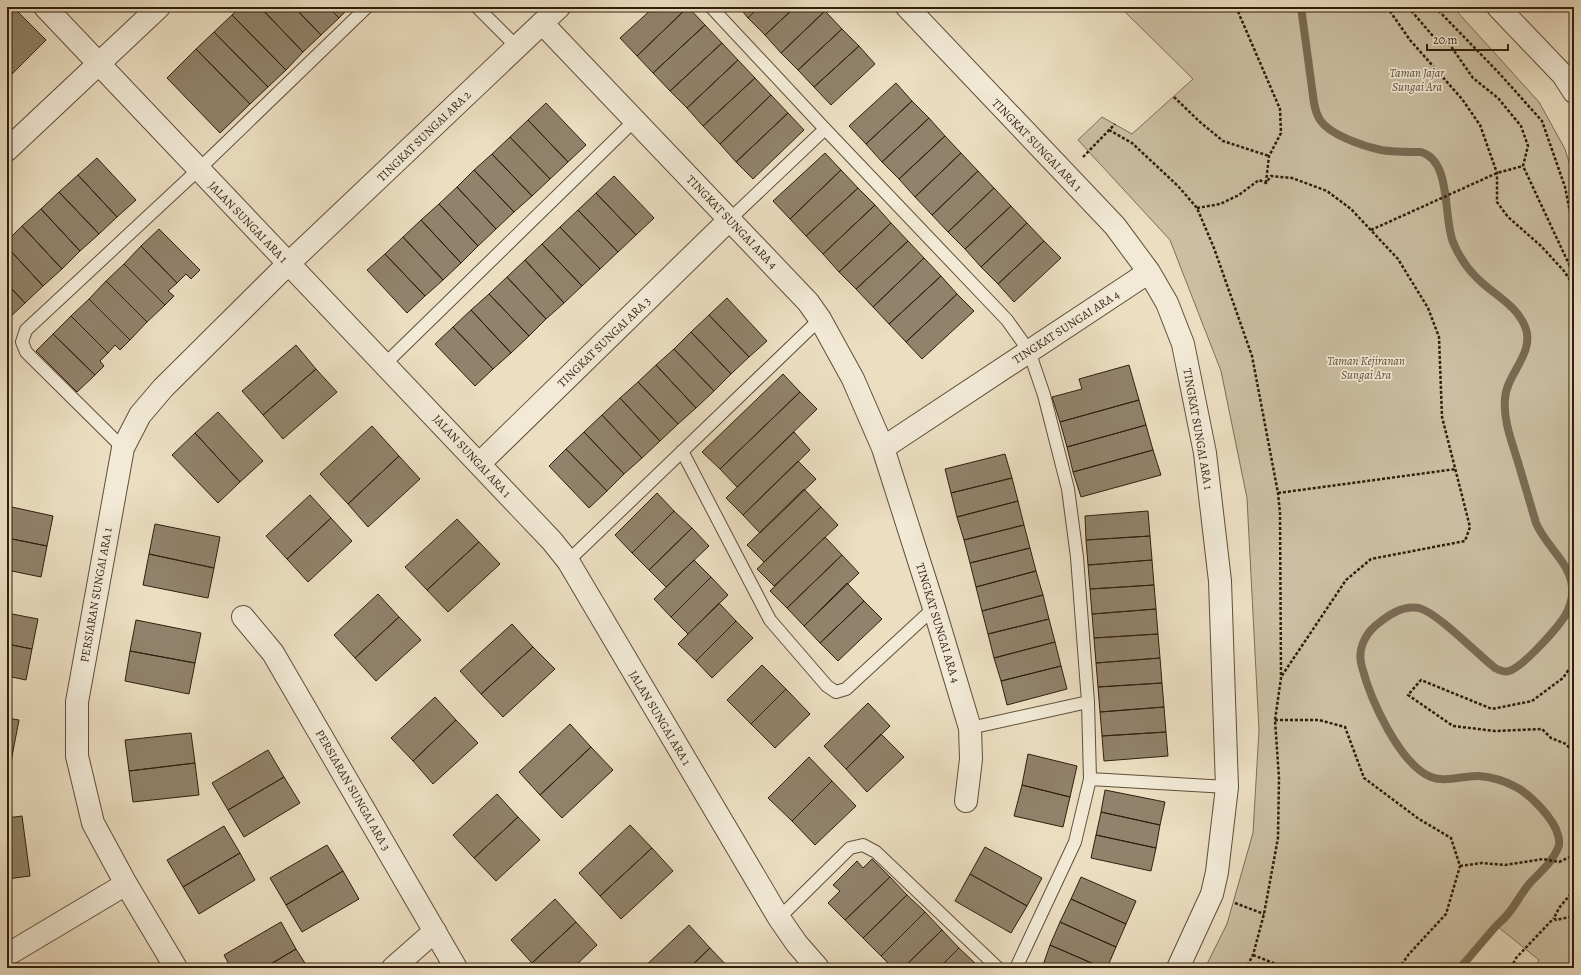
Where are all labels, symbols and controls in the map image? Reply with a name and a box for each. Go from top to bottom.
scale bar [1427,26,1508,52]
text: 20 m [1433,32,1457,48]
park label: Taman Jajar Sungai Ara [1390,65,1445,95]
street label: TINGKAT SUNGAI ARA 2 [374,87,475,185]
street label: TINGKAT SUNGAI ARA 1 [988,95,1086,195]
street label: TINGKAT SUNGAI ARA 4 [683,172,781,273]
street label: JALAN SUNGAI ARA 1 [205,178,291,266]
street label: TINGKAT SUNGAI ARA 4 [1009,286,1123,368]
street label: TINGKAT SUNGAI ARA 3 [554,293,654,391]
park label: Taman Kejiranan Sungai Ara [1327,353,1405,383]
street label: TINGKAT SUNGAI ARA 1 [1179,367,1217,491]
street label: JALAN SUNGAI ARA 1 [429,411,515,501]
street label: PERSIARAN SUNGAI ARA 1 [76,526,116,664]
street label: TINGKAT SUNGAI ARA 4 [912,561,964,685]
street label: JALAN SUNGAI ARA 1 [625,668,695,768]
street label: PERSIARAN SUNGAI ARA 3 [312,726,394,854]

